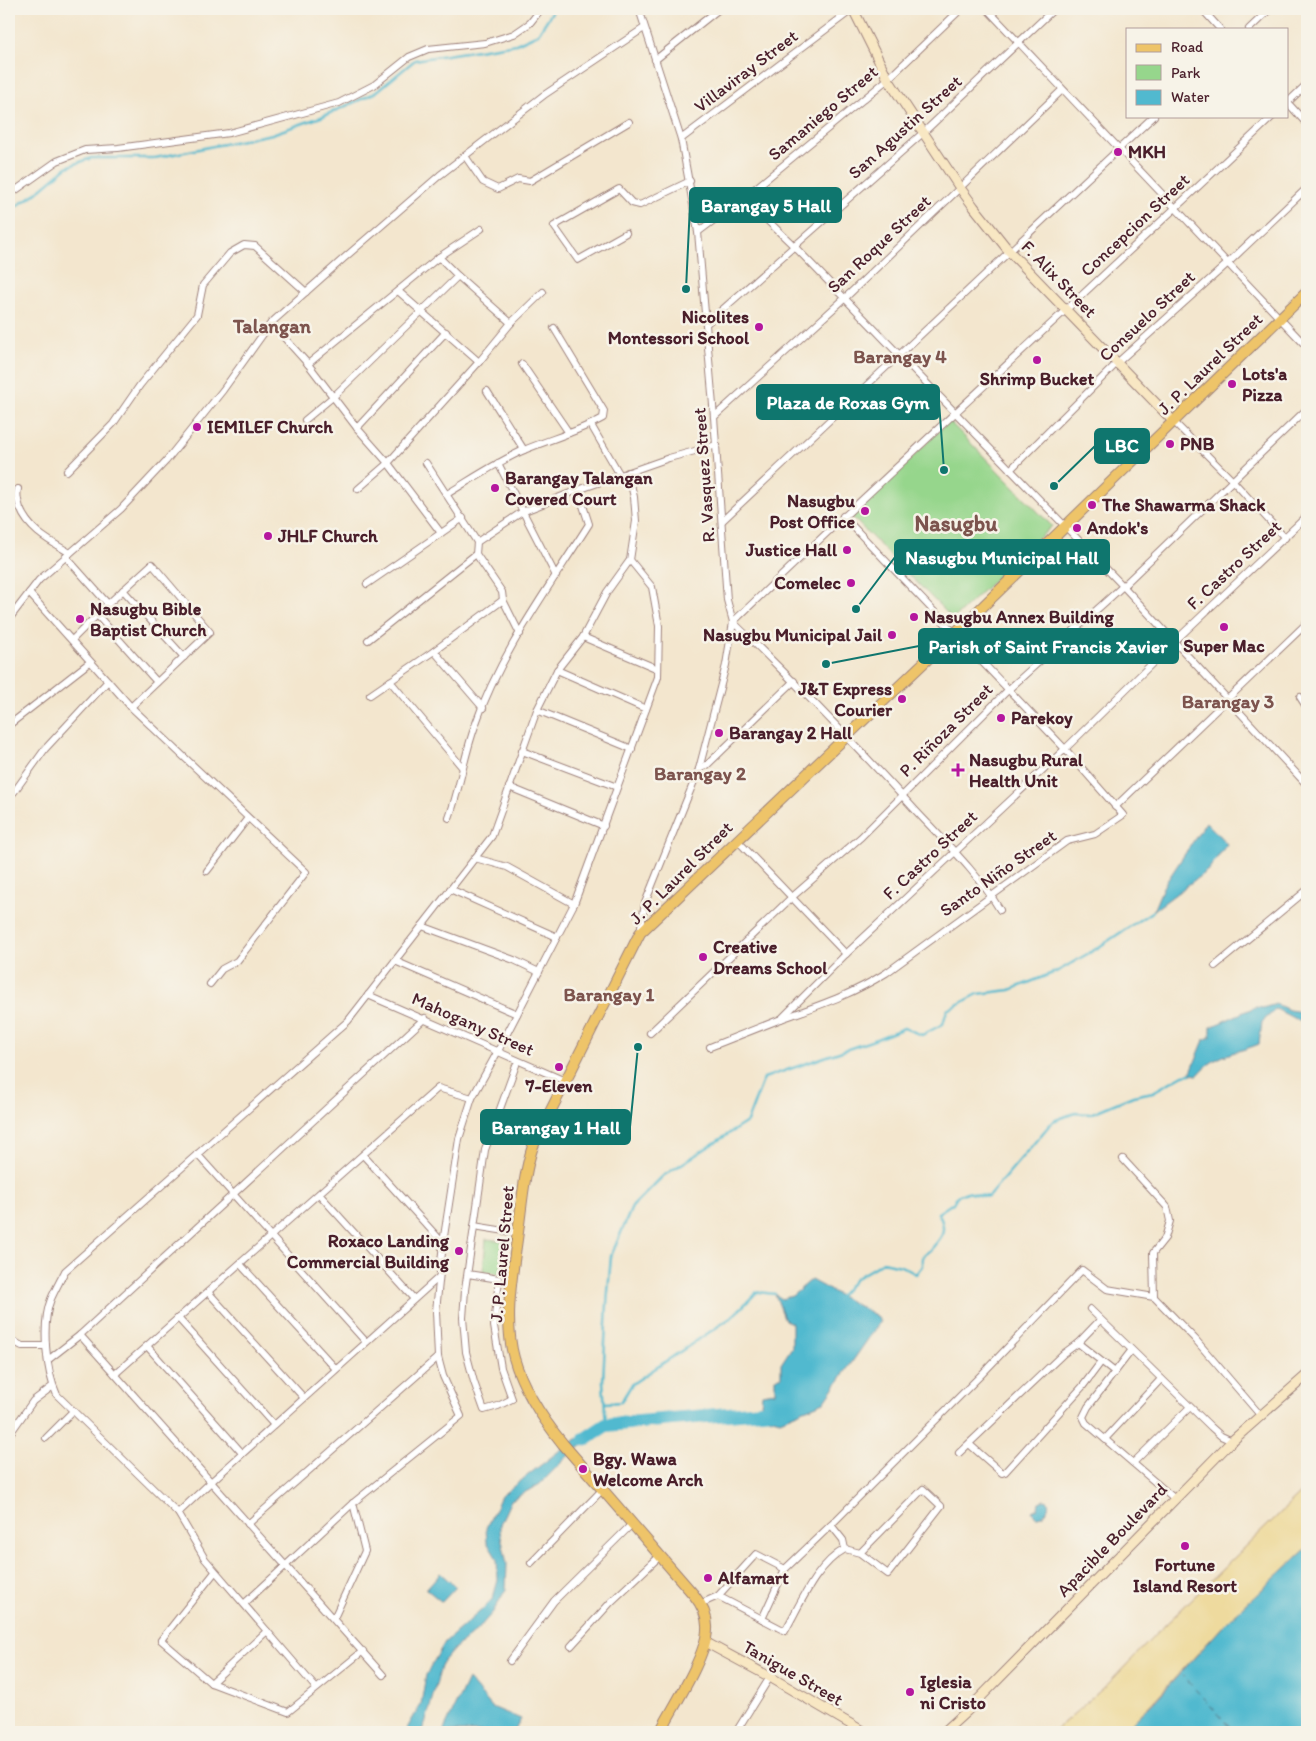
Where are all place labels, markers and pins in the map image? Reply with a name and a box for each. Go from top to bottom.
place label: MKH [1128,141,1166,163]
marker: MKH [1112,146,1124,158]
callout: Barangay 5 Hall [690,188,841,222]
place label: Nicolites Montessori School [608,306,750,349]
marker: Nicolites Montessori School [753,321,765,333]
marker: Shrimp Bucket [1031,354,1043,366]
place label: Lots'a Pizza [1242,363,1287,406]
place label: Shrimp Bucket [980,368,1094,390]
marker: Lots'a Pizza [1226,378,1238,390]
callout: Plaza de Roxas Gym [757,385,939,419]
place label: IEMILEF Church [207,416,333,438]
marker: IEMILEF Church [191,421,203,433]
callout: LBC [1095,429,1149,463]
place label: PNB [1180,433,1214,455]
marker: PNB [1164,438,1176,450]
place label: Barangay Talangan Covered Court [505,467,653,510]
marker: Barangay Talangan Covered Court [489,482,501,494]
place label: Nasugbu Post Office [769,490,856,533]
place label: The Shawarma Shack [1101,494,1266,516]
marker: The Shawarma Shack [1086,499,1098,511]
marker: Nasugbu Post Office [859,505,871,517]
place label: Andok's [1086,517,1148,539]
marker: Andok's [1071,522,1083,534]
place label: JHLF Church [277,525,378,547]
marker: JHLF Church [262,530,274,542]
place label: Justice Hall [745,539,838,561]
callout: Nasugbu Municipal Hall [895,540,1109,574]
marker: Justice Hall [841,544,853,556]
place label: Comelec [774,572,842,594]
marker: Comelec [845,577,857,589]
place label: Nasugbu Bible Baptist Church [90,598,207,641]
place label: Nasugbu Annex Building [924,606,1114,628]
marker: Nasugbu Annex Building [908,611,920,623]
marker: Nasugbu Bible Baptist Church [74,613,86,625]
marker: Super Mac [1218,621,1230,633]
place label: Nasugbu Municipal Jail [703,624,883,646]
marker: Nasugbu Municipal Jail [886,629,898,641]
callout: Parish of Saint Francis Xavier [919,629,1178,663]
place label: Super Mac [1183,635,1265,657]
place label: J&T Express Courier [797,678,893,721]
marker: J&T Express Courier [896,693,908,705]
place label: Parekoy [1011,707,1073,729]
marker: Parekoy [995,712,1007,724]
place label: Barangay 2 Hall [729,722,853,744]
marker: Barangay 2 Hall [713,727,725,739]
place label: Nasugbu Rural Health Unit [969,749,1084,792]
marker: Nasugbu Rural Health Unit [951,763,965,777]
place label: Creative Dreams School [713,936,828,979]
marker: Creative Dreams School [697,951,709,963]
marker: 7-Eleven [553,1061,565,1073]
place label: 7-Eleven [525,1075,593,1097]
callout: Barangay 1 Hall [481,1110,630,1144]
place label: Roxaco Landing Commercial Building [287,1230,450,1273]
marker: Roxaco Landing Commercial Building [453,1245,465,1257]
place label: Bgy. Wawa Welcome Arch [593,1448,704,1491]
marker: Bgy. Wawa Welcome Arch [577,1463,589,1475]
marker: Fortune Island Resort [1179,1540,1191,1552]
place label: Fortune Island Resort [1133,1554,1237,1597]
place label: Alfamart [717,1567,789,1589]
marker: Alfamart [702,1572,714,1584]
place label: Iglesia ni Cristo [919,1671,986,1714]
marker: Iglesia ni Cristo [904,1686,916,1698]

